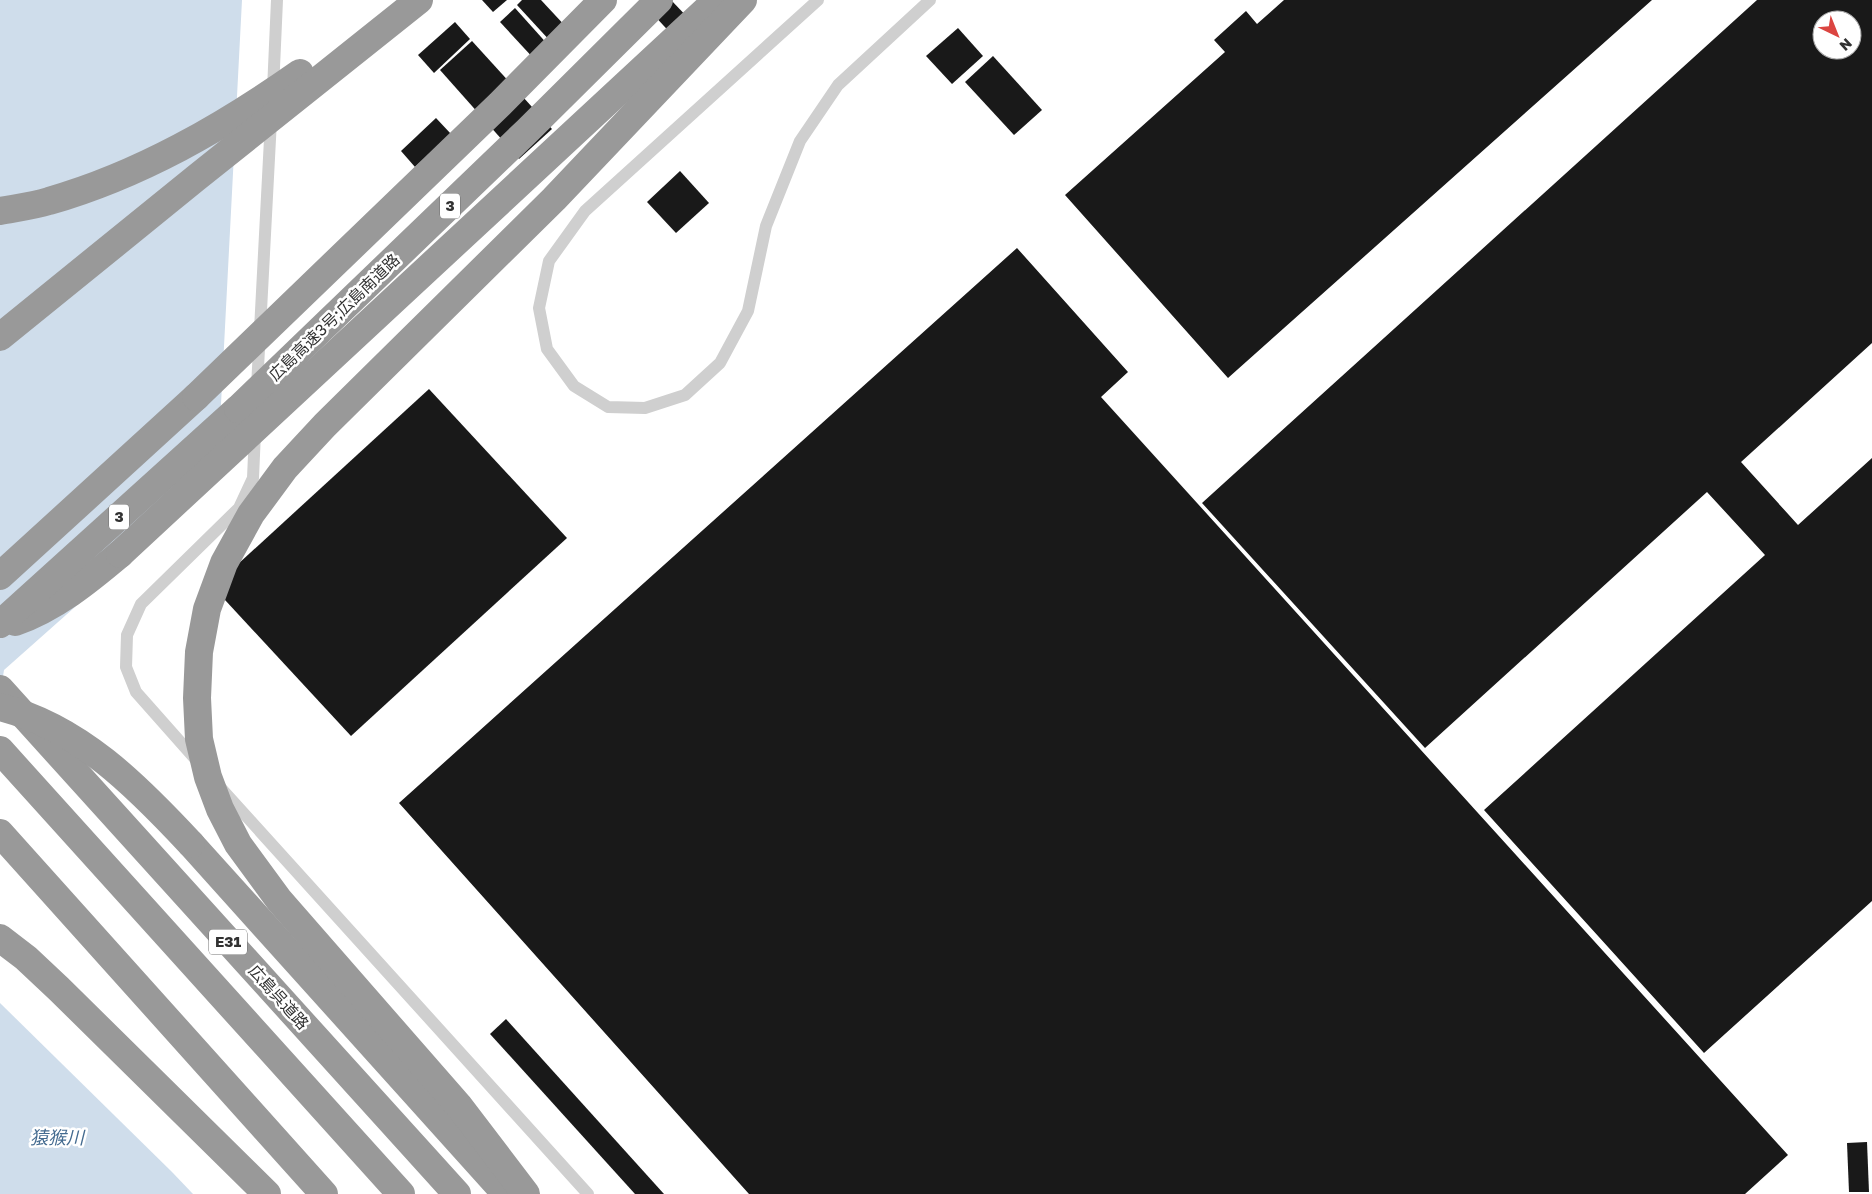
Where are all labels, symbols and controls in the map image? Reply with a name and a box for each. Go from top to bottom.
north arrow [1812,10,1862,60]
text: N [1837,35,1856,55]
road number: 3 [440,194,460,218]
street label: 広島高速3号;広島南道路 [264,249,404,385]
road number: 3 [109,504,129,530]
road number: E31 [209,930,247,954]
street label: 広島呉道路 [245,961,313,1033]
water label: 猿猴川 [30,1126,86,1148]

